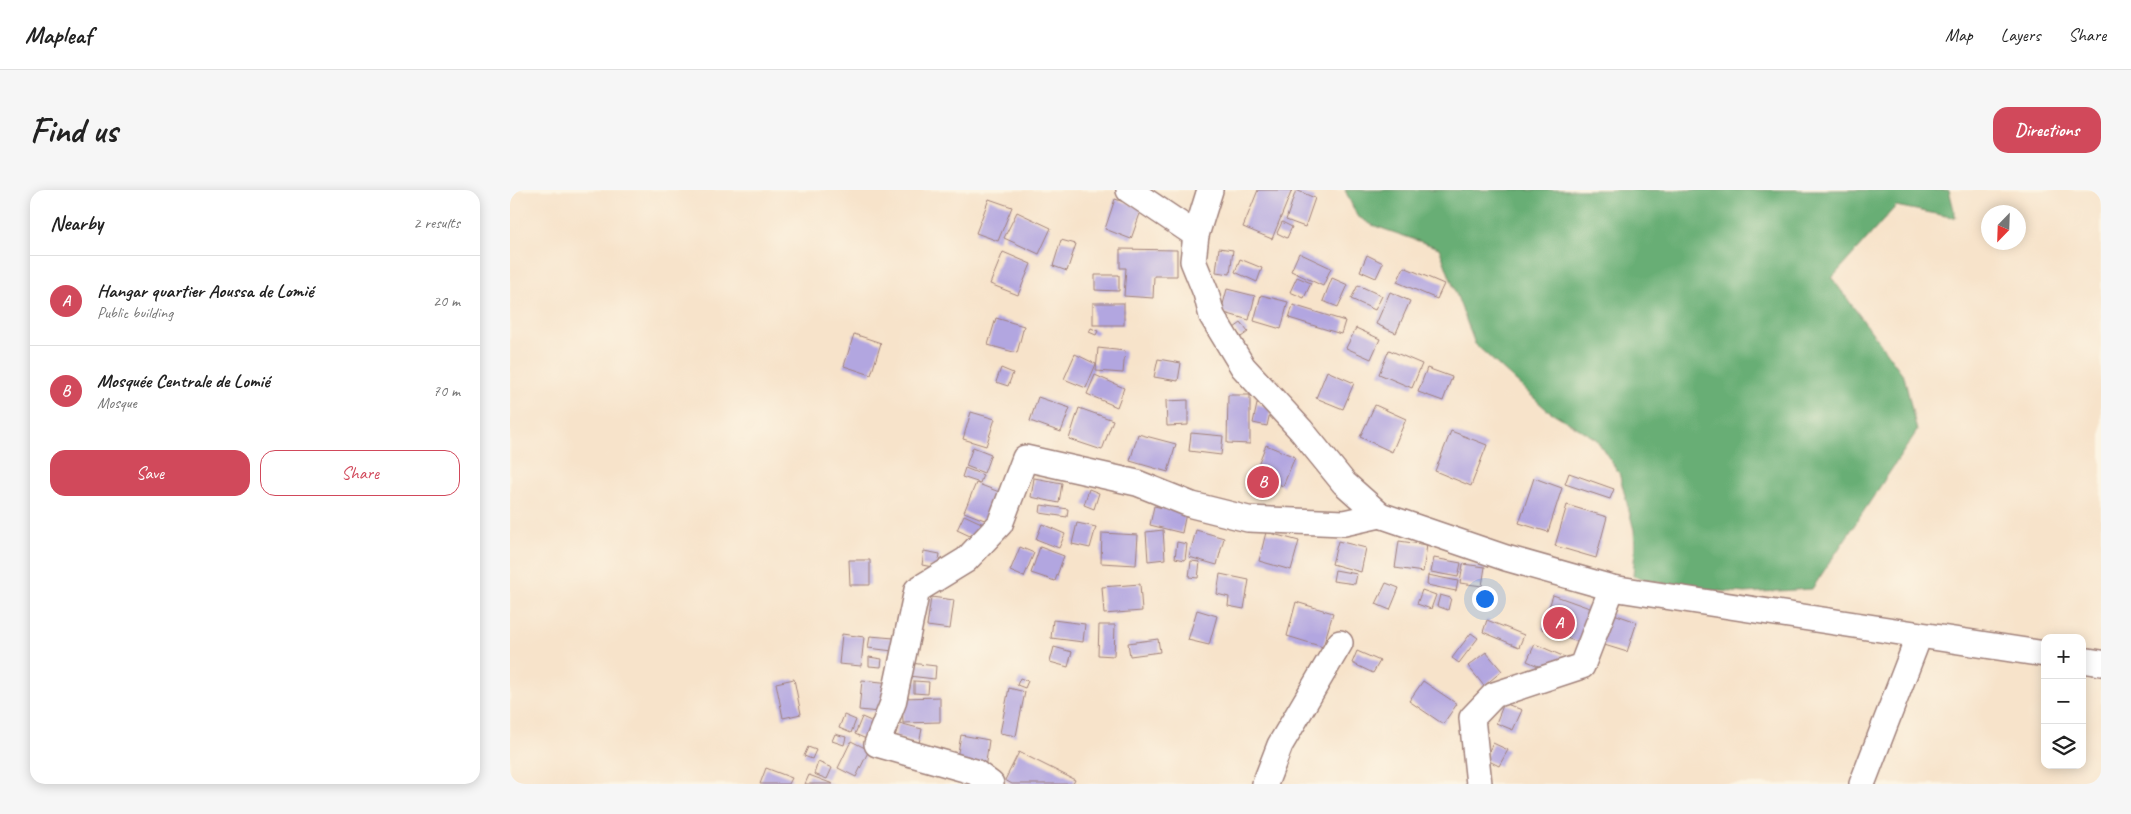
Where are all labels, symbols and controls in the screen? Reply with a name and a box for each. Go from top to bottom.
text: Mapleaf [25,20,92,50]
text: Map [1945,24,1973,46]
text: Layers [2001,24,2040,46]
text: Share [2068,24,2106,46]
button: Directions [1993,107,2101,153]
text: Find us [30,108,117,153]
north arrow [1981,205,2026,250]
text: Nearby [50,210,103,236]
text: 2 results [413,213,460,233]
text: Hangar quartier Aoussa de Lomié [97,279,313,303]
text: A [62,291,70,311]
text: 20 m [433,291,460,311]
text: Public building [97,303,173,323]
text: Mosquée Centrale de Lomié [97,369,270,393]
text: B [62,381,70,401]
text: 70 m [433,381,460,401]
text: Mosque [97,393,137,413]
button: Save [50,450,250,496]
button: Share [260,450,460,496]
pin: B [1247,463,1279,501]
your location [1472,586,1498,612]
pin: A [1543,604,1575,642]
map controls [2041,634,2086,769]
button: + [2041,634,2086,679]
button: − [2041,679,2086,724]
button: layers [2041,724,2086,769]

